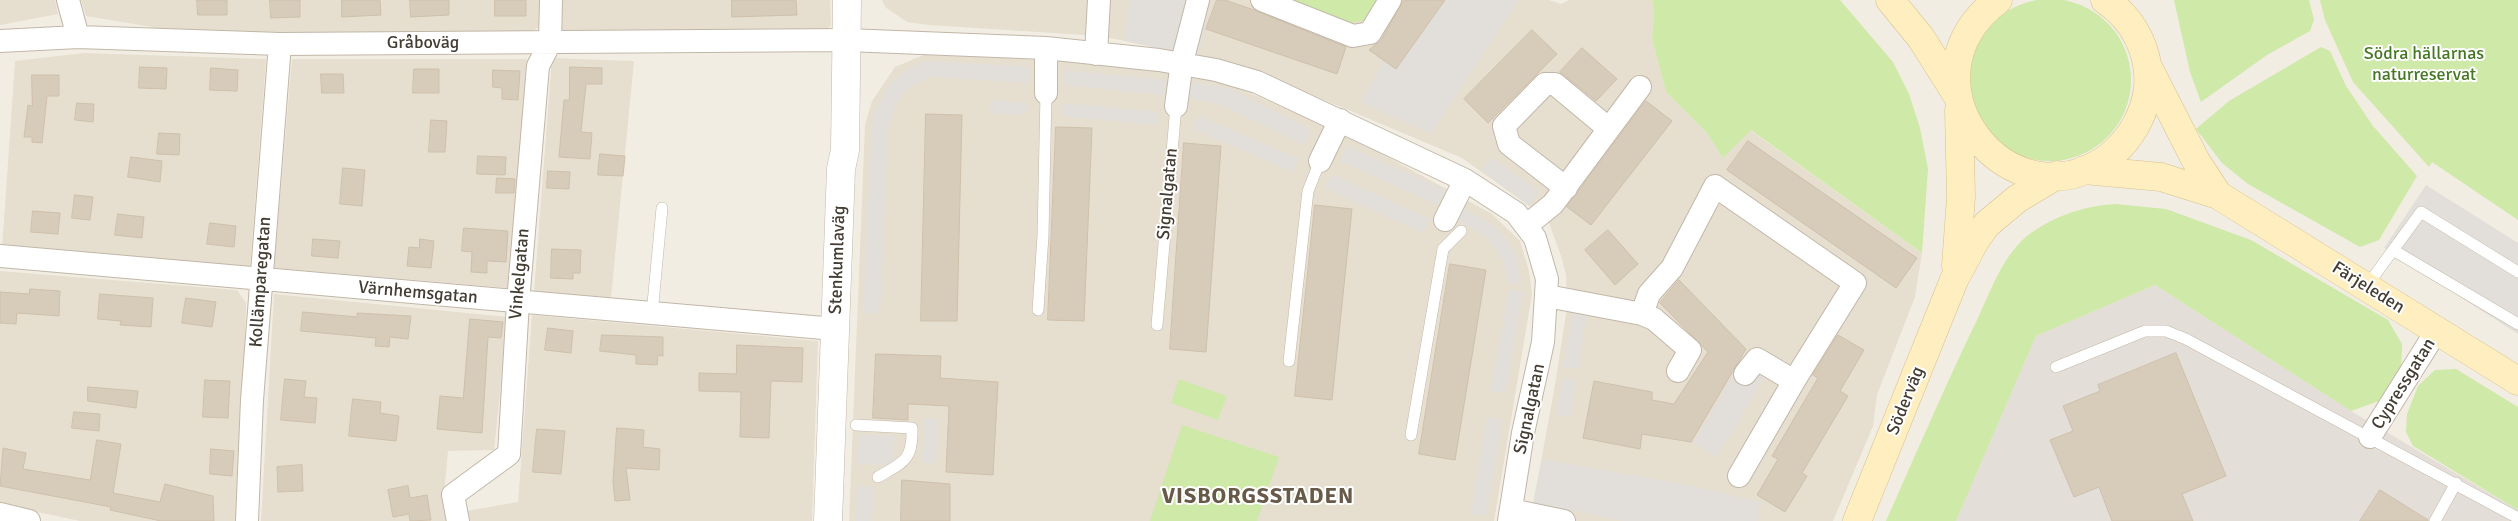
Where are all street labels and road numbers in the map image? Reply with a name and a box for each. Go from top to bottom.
street label: Gråboväg [387,32,459,54]
street label: Signalgatan [1153,147,1183,241]
street label: Stenkumlaväg [825,205,851,315]
street label: Kollämparegatan [246,216,276,348]
street label: Vinkelgatan [505,227,535,321]
street label: Färjeleden [2328,257,2408,319]
street label: Värnhemsgatan [357,277,479,309]
street label: Cypressgatan [2367,334,2441,434]
street label: Signalgatan [1510,362,1550,456]
street label: Söderväg [1883,364,1929,438]

